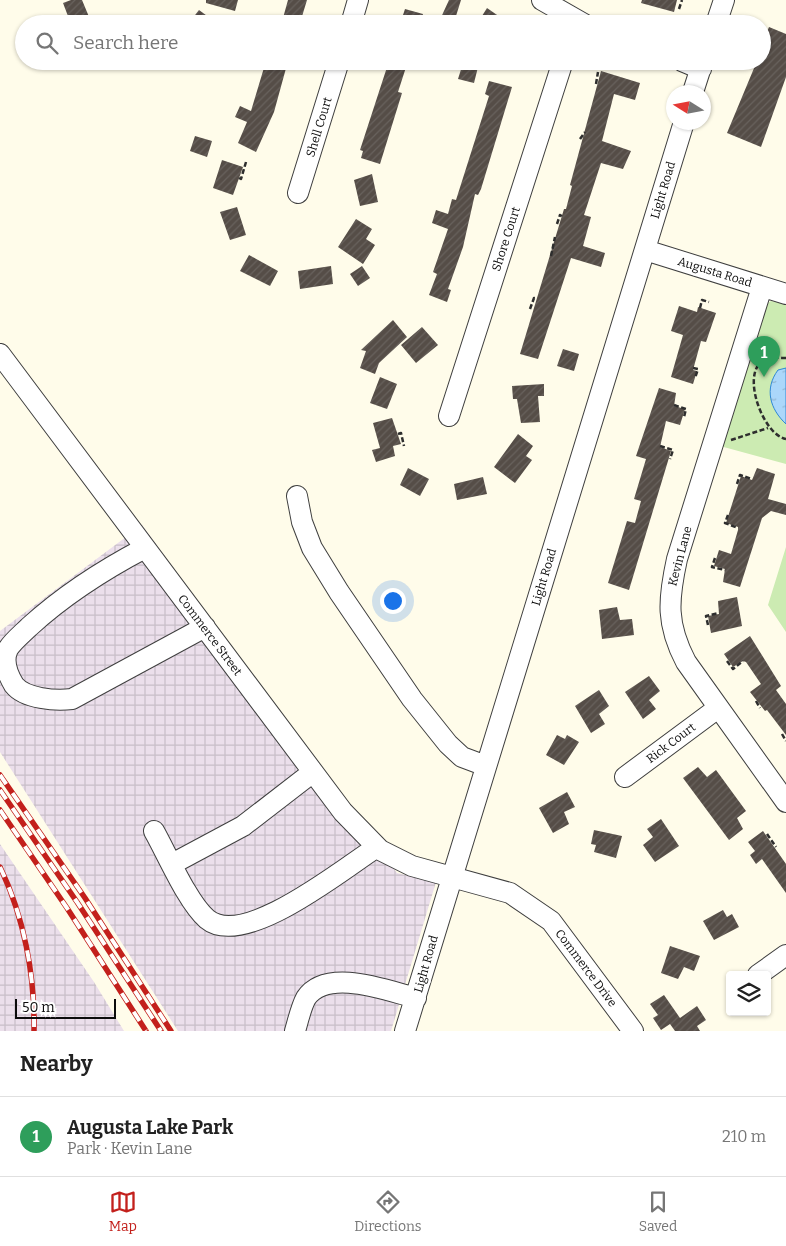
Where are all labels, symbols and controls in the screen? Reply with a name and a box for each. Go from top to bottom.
search box [15,15,771,70]
icon: search [33,29,61,57]
text: Search here [73,31,178,54]
north arrow [666,85,711,130]
street label: Shell Court [303,95,335,159]
street label: Light Road [648,160,678,220]
street label: Shore Court [489,204,523,273]
street label: Augusta Road [676,254,754,290]
pin: 1 [748,336,780,377]
street label: Kevin Lane [665,525,695,587]
street label: Light Road [529,547,559,607]
your location [380,588,406,614]
street label: Commerce Street [175,592,245,679]
street label: Rick Court [644,720,699,766]
street label: Commerce Drive [552,927,620,1009]
street label: Light Road [411,934,441,994]
map controls [726,971,771,1016]
button: layers [726,971,771,1016]
scale bar [15,996,116,1019]
text: 50 m [22,999,55,1016]
text: Nearby [20,1051,93,1077]
text: Augusta Lake Park [67,1116,233,1139]
text: 1 [33,1127,39,1146]
text: 210 m [722,1127,766,1146]
text: Park · Kevin Lane [67,1139,192,1158]
tab: Map [109,1188,137,1235]
tab: Directions [354,1188,422,1235]
tab: Saved [639,1188,677,1235]

